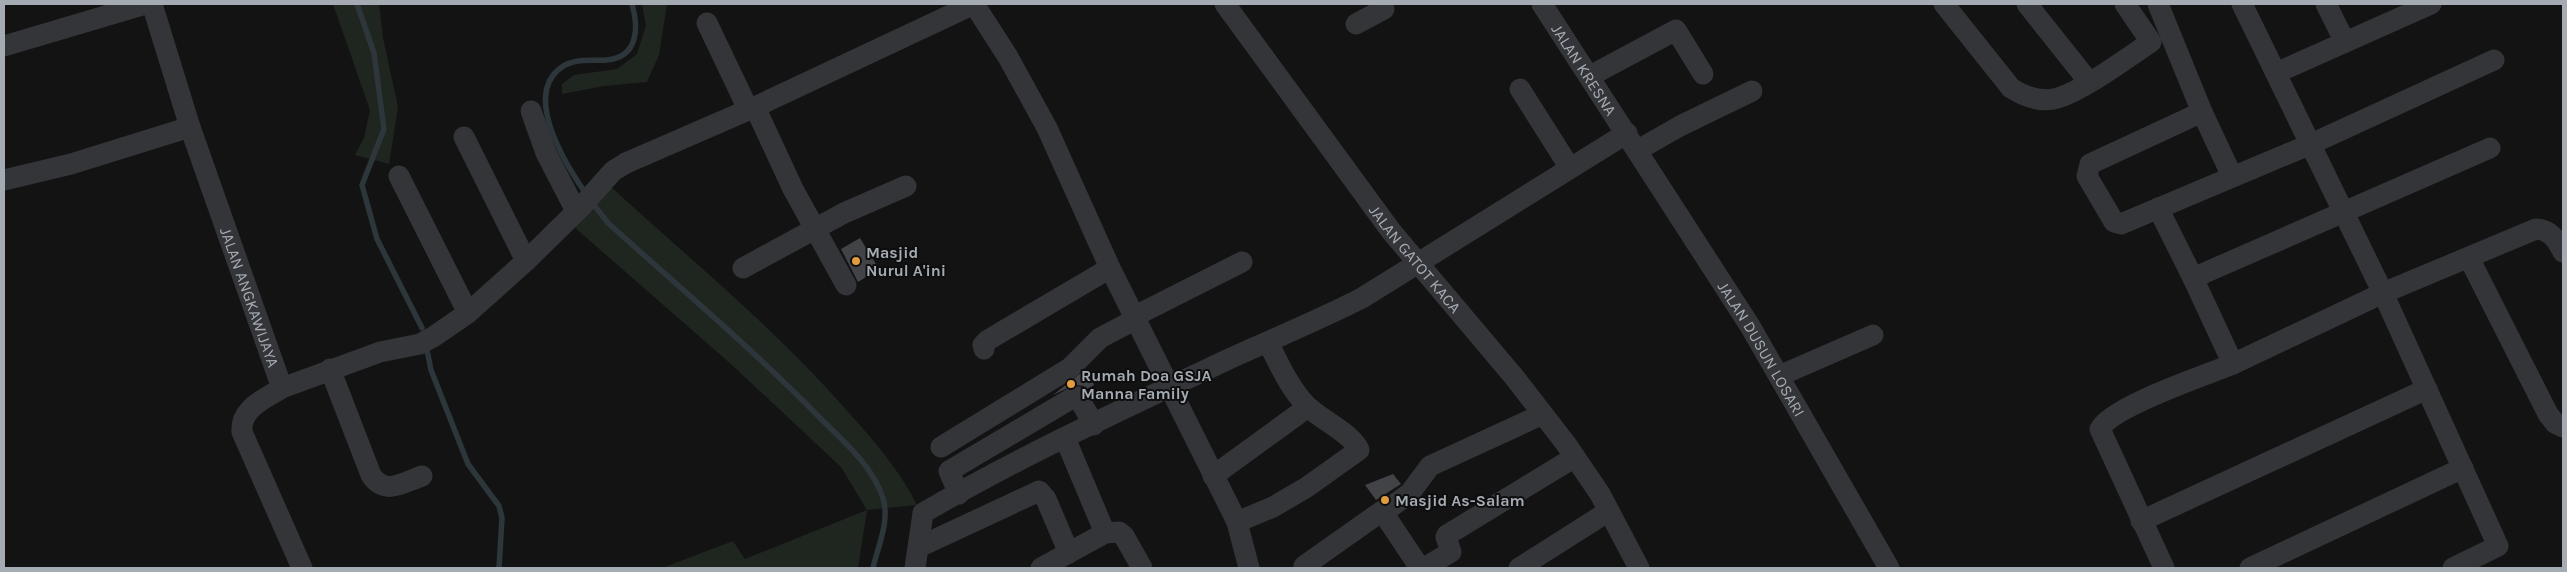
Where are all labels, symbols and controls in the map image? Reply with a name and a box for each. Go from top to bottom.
street label: JALAN KRESNA [1548,20,1621,119]
street label: JALAN GATOT KACA [1365,201,1465,316]
street label: JALAN ANGKAWIJAYA [217,225,283,369]
place label: Masjid Nurul A'ini [866,243,946,280]
marker: Masjid Nurul A'ini [850,255,862,267]
street label: JALAN DUSUN LOSARI [1714,278,1809,420]
place label: Rumah Doa GSJA Manna Family [1081,366,1211,403]
marker: Rumah Doa GSJA Manna Family [1065,378,1077,390]
place label: Masjid As-Salam [1395,491,1525,510]
marker: Masjid As-Salam [1379,494,1391,506]

